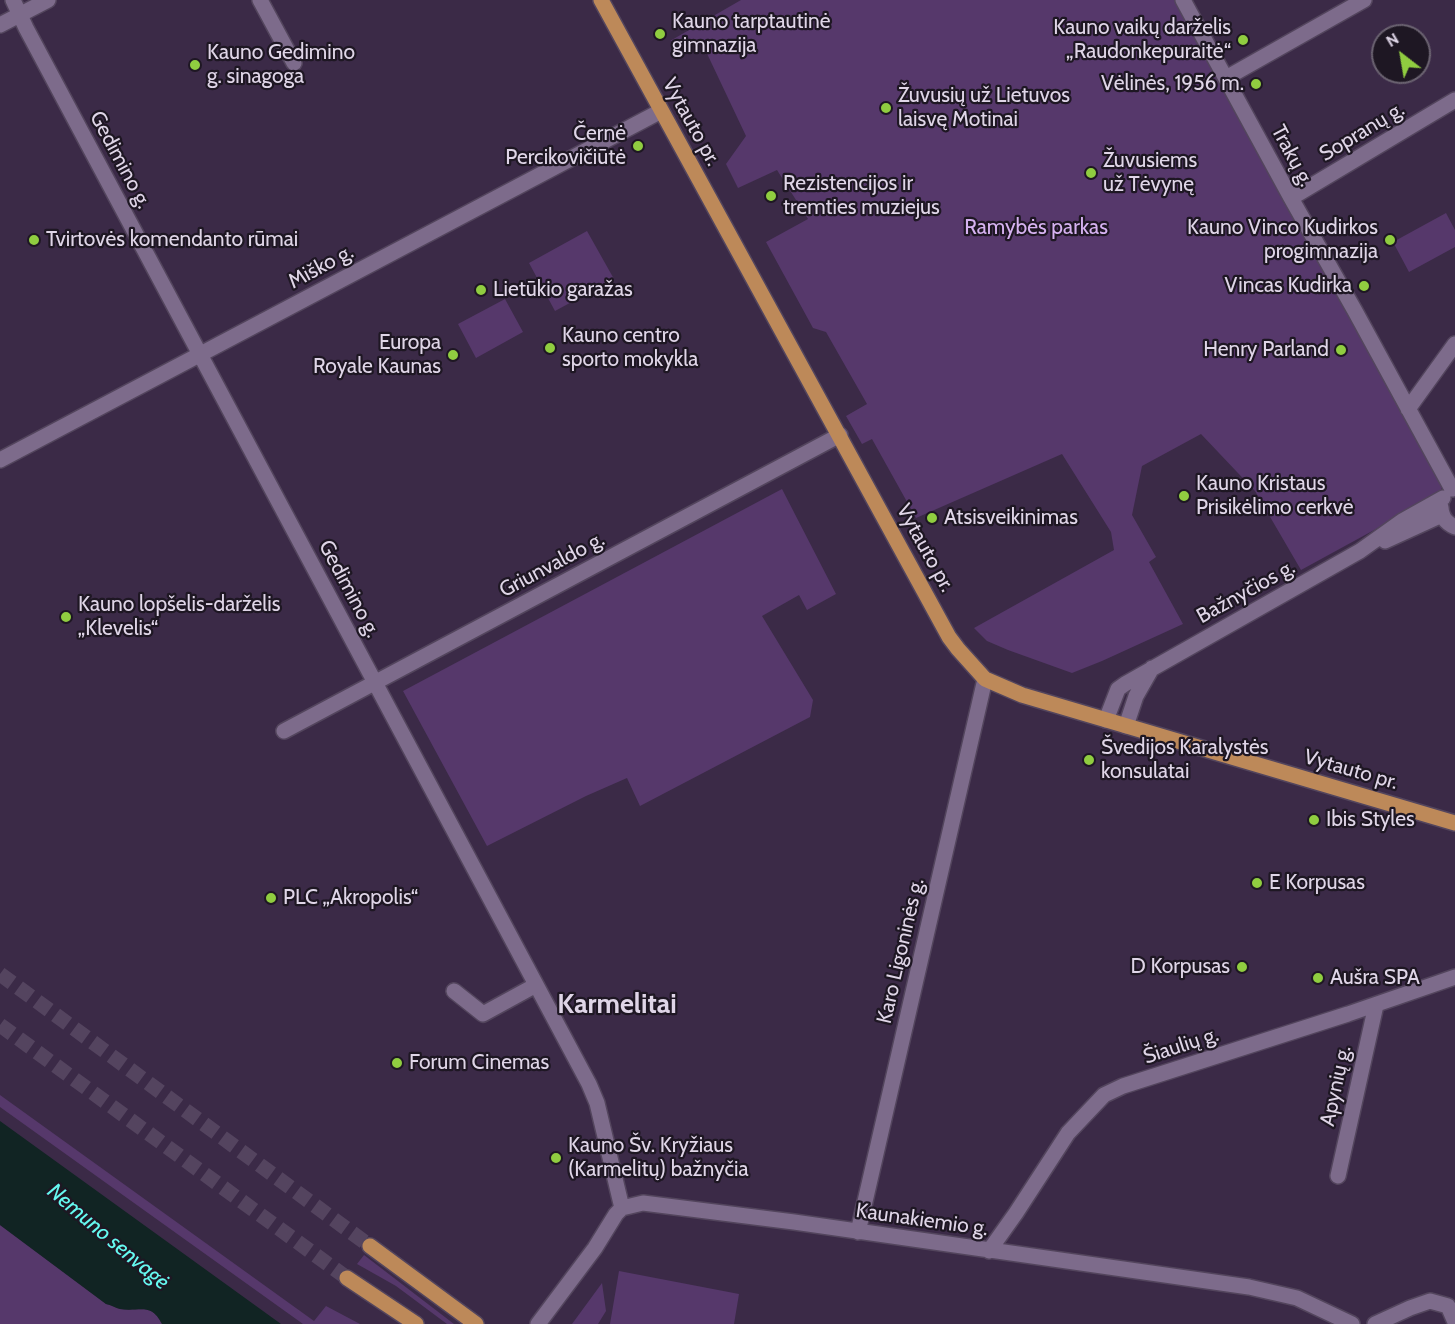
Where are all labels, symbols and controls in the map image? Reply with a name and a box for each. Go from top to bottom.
place label: Kauno tarptautinė gimnazija [672,9,831,59]
place label: Kauno vaikų darželis „Raudonkepuraitė“ [1053,15,1231,65]
north arrow [1371,24,1431,84]
marker: Kauno tarptautinė gimnazija [653,27,667,41]
text: N [1383,29,1402,51]
marker: Kauno vaikų darželis „Raudonkepuraitė“ [1236,33,1250,47]
place label: Kauno Gedimino g. sinagoga [207,40,355,90]
marker: Kauno Gedimino g. sinagoga [188,58,202,72]
place label: Vėlinės, 1956 m. [1101,71,1244,97]
street label: Vytauto pr. [657,74,725,170]
marker: Vėlinės, 1956 m. [1249,77,1263,91]
place label: Žuvusių už Lietuvos laisvę Motinai [898,83,1070,133]
street label: Sopranų g. [1315,97,1409,167]
marker: Žuvusių už Lietuvos laisvę Motinai [879,101,893,115]
street label: Gedimino g. [84,107,156,213]
place label: Černė Percikovičiūtė [505,121,626,171]
street label: Trakų g. [1265,121,1319,191]
marker: Černė Percikovičiūtė [631,139,645,153]
place label: Žuvusiems už Tėvynę [1103,148,1197,198]
marker: Žuvusiems už Tėvynę [1084,166,1098,180]
place label: Rezistencijos ir tremties muziejus [783,171,940,221]
marker: Rezistencijos ir tremties muziejus [764,189,778,203]
park label: Ramybės parkas [964,215,1108,241]
place label: Kauno Vinco Kudirkos progimnazija [1187,215,1378,265]
place label: Tvirtovės komendanto rūmai [46,227,298,253]
marker: Tvirtovės komendanto rūmai [27,233,41,247]
marker: Kauno Vinco Kudirkos progimnazija [1383,233,1397,247]
street label: Miško g. [284,239,358,295]
place label: Vincas Kudirka [1225,273,1352,299]
place label: Lietūkio garažas [493,277,633,303]
marker: Vincas Kudirka [1357,279,1371,293]
marker: Lietūkio garažas [474,283,488,297]
place label: Kauno centro sporto mokykla [562,323,698,373]
place label: Europa Royale Kaunas [313,330,441,380]
place label: Henry Parland [1203,337,1329,363]
marker: Kauno centro sporto mokykla [543,341,557,355]
marker: Henry Parland [1334,343,1348,357]
marker: Europa Royale Kaunas [446,348,460,362]
place label: Kauno Kristaus Prisikėlimo cerkvė [1196,471,1354,521]
marker: Kauno Kristaus Prisikėlimo cerkvė [1177,489,1191,503]
street label: Vytauto pr. [891,500,959,596]
place label: Atsisveikinimas [944,505,1078,531]
marker: Atsisveikinimas [925,511,939,525]
street label: Griunvaldo g. [495,527,609,603]
street label: Gedimino g. [313,536,385,642]
street label: Bažnyčios g. [1193,555,1299,629]
place label: Kauno lopšelis-darželis „Klevelis“ [78,592,280,642]
marker: Kauno lopšelis-darželis „Klevelis“ [59,610,73,624]
place label: Švedijos Karalystės konsulatai [1101,735,1268,785]
street label: Vytauto pr. [1301,745,1401,795]
marker: Švedijos Karalystės konsulatai [1082,753,1096,767]
place label: Ibis Styles [1326,807,1415,833]
marker: Ibis Styles [1307,813,1321,827]
place label: E Korpusas [1269,870,1365,896]
street label: Karo Ligoninės g. [872,876,930,1026]
marker: E Korpusas [1250,876,1264,890]
place label: PLC „Akropolis“ [283,885,418,911]
marker: PLC „Akropolis“ [264,891,278,905]
place label: D Korpusas [1130,954,1230,980]
marker: D Korpusas [1235,960,1249,974]
place label: Aušra SPA [1330,965,1420,991]
marker: Aušra SPA [1311,971,1325,985]
district label: Karmelitai [557,989,677,1021]
street label: Šiaulių g. [1140,1022,1222,1070]
street label: Apynių g. [1315,1043,1357,1129]
place label: Forum Cinemas [409,1050,549,1076]
marker: Forum Cinemas [390,1056,404,1070]
place label: Kauno Šv. Kryžiaus (Karmelitų) bažnyčia [568,1133,749,1183]
marker: Kauno Šv. Kryžiaus (Karmelitų) bažnyčia [549,1151,563,1165]
water label: Nemuno senvagė [42,1178,174,1296]
street label: Kaunakiemio g. [854,1198,990,1242]

